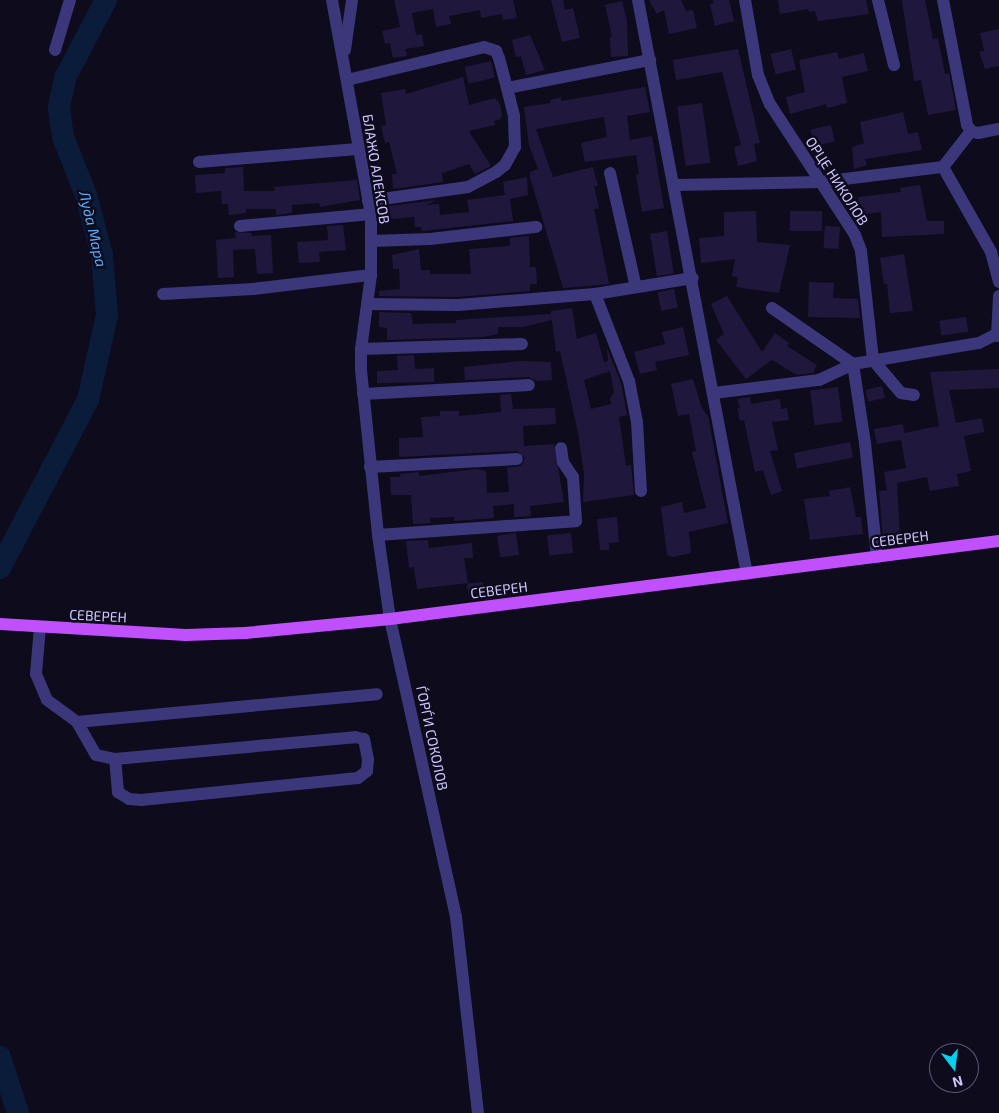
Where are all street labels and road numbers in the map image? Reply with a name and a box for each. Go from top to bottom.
street label: БЛАЖО АЛЕКСОВ [359,113,393,225]
street label: ОРЦЕ НИКОЛОВ [802,134,872,228]
street label: СЕВЕРЕН [870,527,930,551]
street label: СЕВЕРЕН [469,578,529,602]
street label: СЕВЕРЕН [69,606,127,626]
street label: ЃОРЃИ СОКОЛОВ [413,684,451,792]

